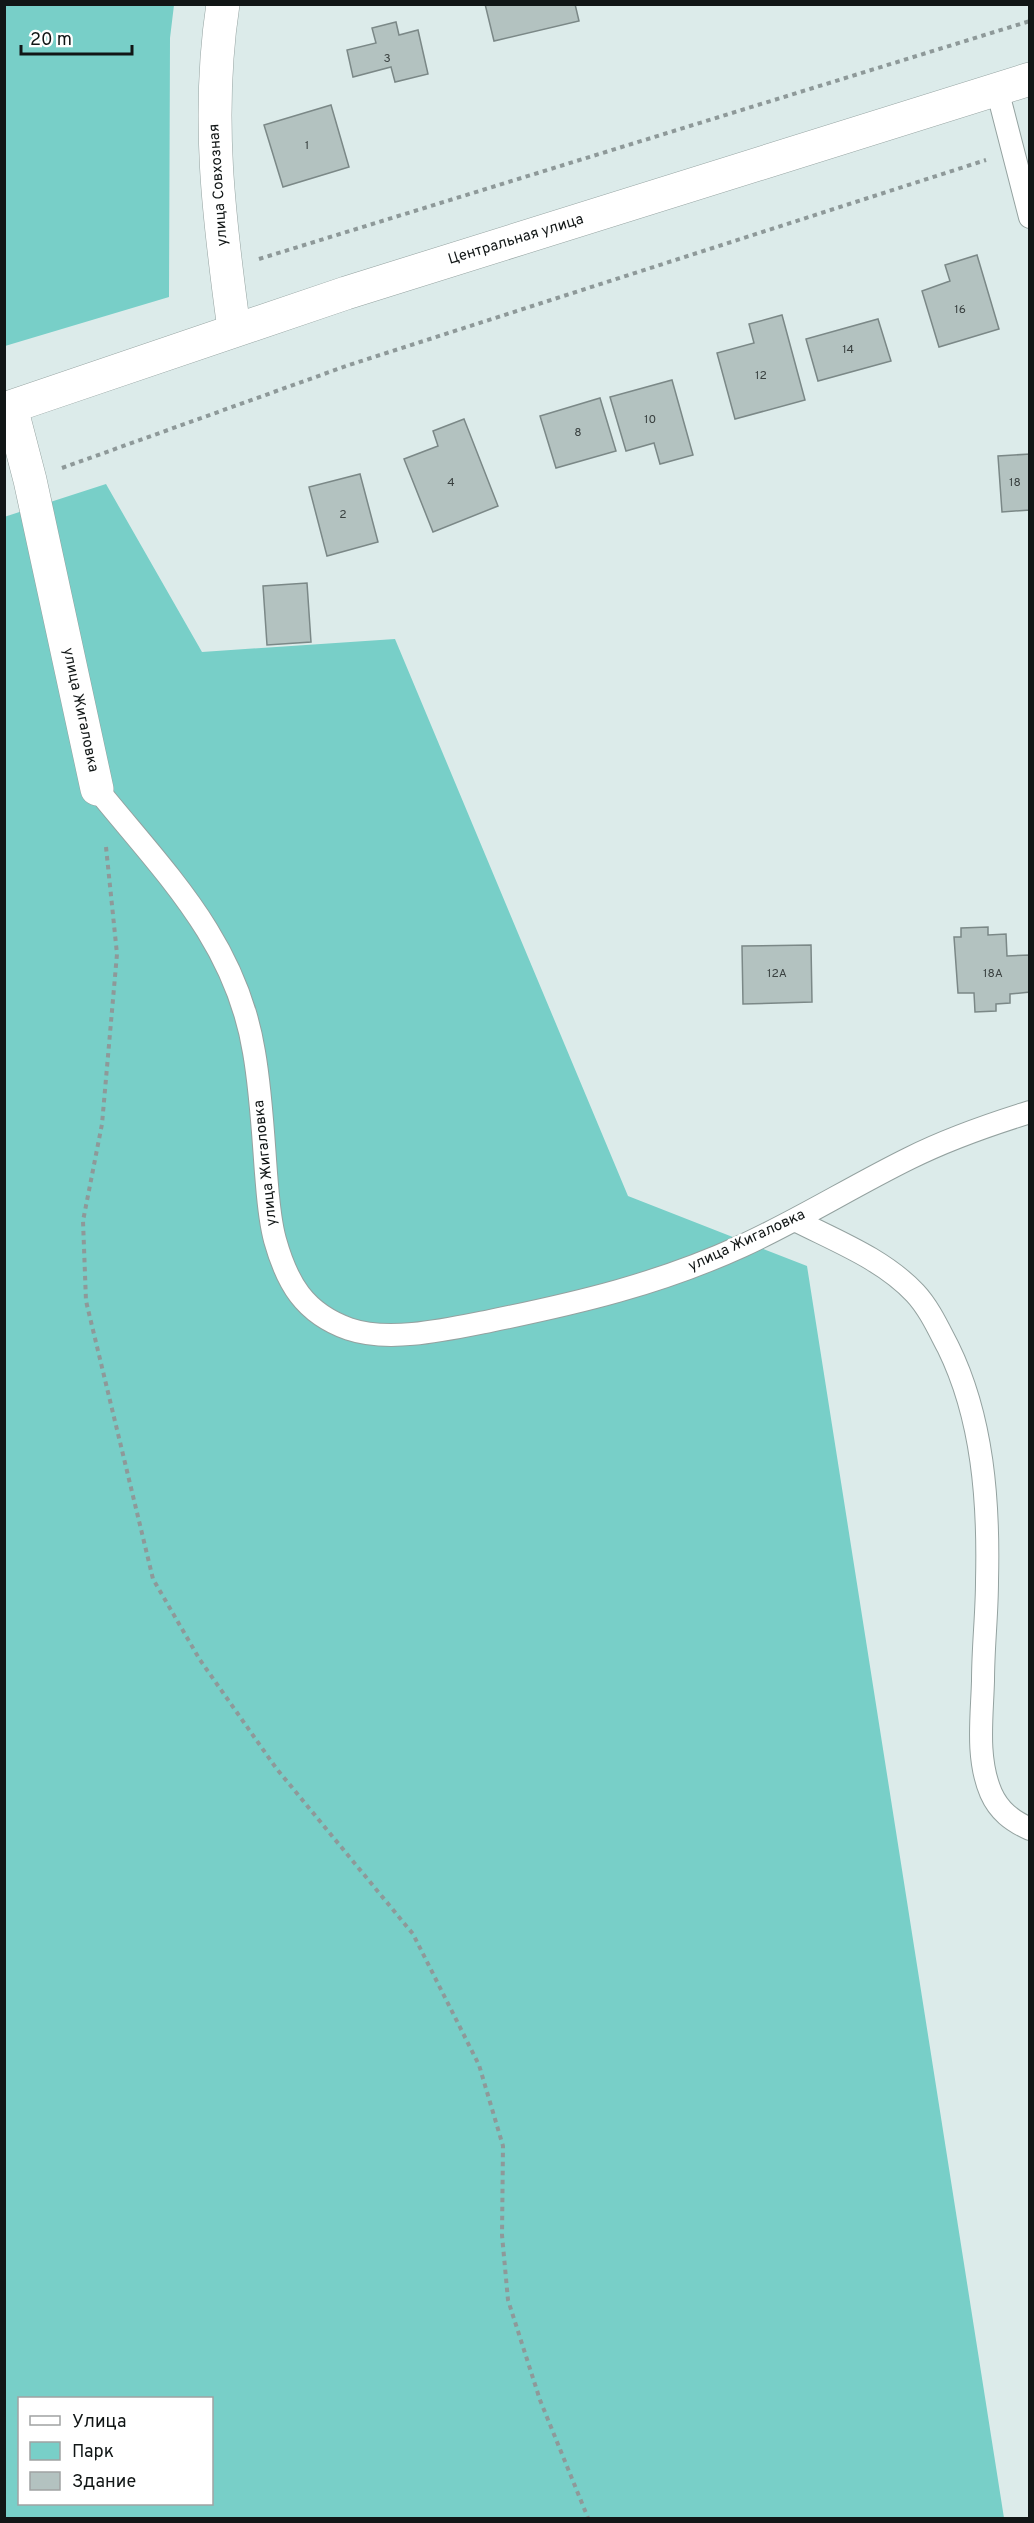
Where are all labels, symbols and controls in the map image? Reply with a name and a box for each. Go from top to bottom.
scale bar [21,18,132,56]
text: 20 m [30,29,72,52]
house number: 3 [383,51,391,67]
street label: улица Совхозная [205,123,233,247]
house number: 1 [305,138,309,154]
street label: Центральная улица [446,210,586,270]
house number: 16 [954,302,966,318]
house number: 14 [842,342,854,358]
house number: 12 [755,368,767,384]
house number: 10 [644,412,656,428]
house number: 8 [574,425,582,441]
house number: 4 [447,475,455,491]
house number: 18 [1009,475,1021,491]
house number: 2 [339,507,347,523]
street label: улица Жигаловка [58,646,102,774]
house number: 12А [767,966,787,982]
house number: 18А [983,966,1003,982]
street label: улица Жигаловка [250,1099,282,1227]
street label: улица Жигаловка [686,1206,808,1276]
legend [18,2397,213,2505]
text: Улица [72,2411,126,2434]
text: Парк [72,2441,114,2464]
text: Здание [72,2471,136,2494]

